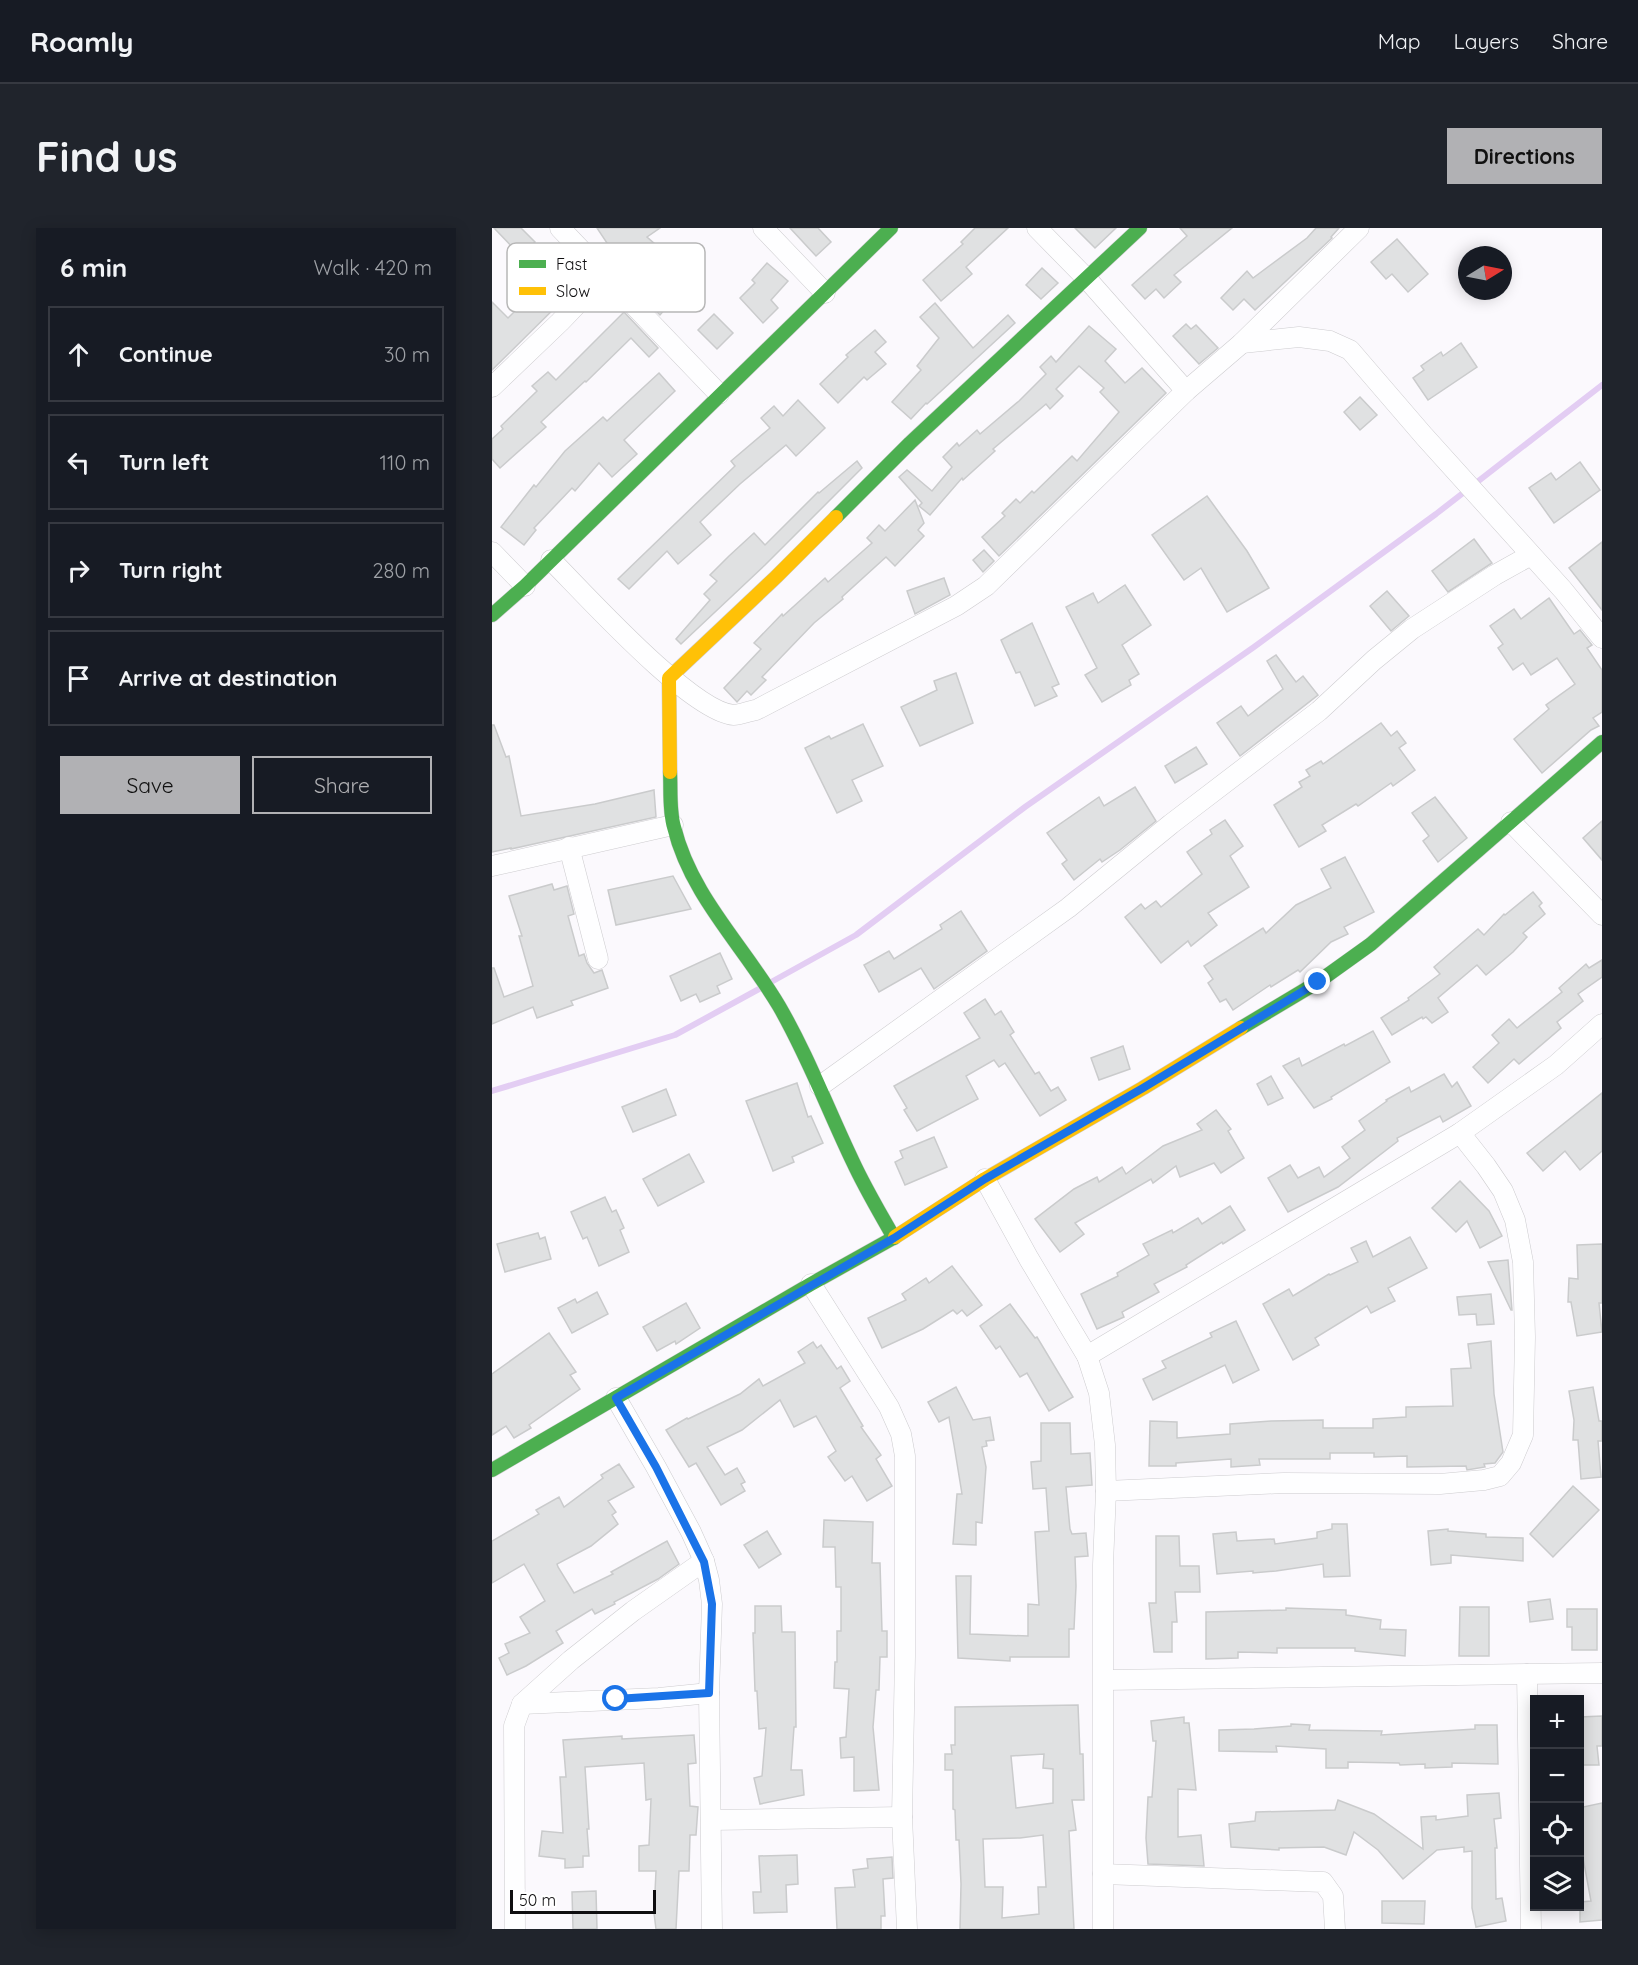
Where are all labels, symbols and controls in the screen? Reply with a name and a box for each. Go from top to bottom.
text: Roamly [30,24,134,59]
text: Map [1378,28,1421,54]
text: Layers [1454,28,1519,54]
text: Share [1552,28,1608,54]
button: Directions [1447,128,1602,184]
text: Find us [36,130,178,183]
legend [507,243,705,312]
north arrow [1458,246,1512,300]
text: 6 min [60,251,127,284]
text: Fast [556,254,587,274]
text: Walk · 420 m [313,255,432,280]
text: Slow [556,281,590,301]
icon: ahead [62,338,95,371]
text: Continue [119,340,213,368]
text: 30 m [384,342,430,367]
icon: left [62,446,95,479]
text: Turn left [119,448,209,476]
text: 110 m [380,450,430,475]
icon: right [62,554,95,587]
text: Turn right [119,556,223,584]
text: 280 m [373,558,430,583]
icon: arrive [62,662,95,695]
text: Arrive at destination [119,664,337,692]
button: Save [60,756,240,814]
button: Share [252,756,432,814]
route end [1304,968,1330,994]
route start [602,1685,628,1711]
map controls [1530,1695,1584,1911]
button: + [1530,1695,1584,1749]
button: − [1530,1749,1584,1803]
button: locate [1530,1803,1584,1857]
button: layers [1530,1857,1584,1911]
scale bar [510,1887,656,1914]
text: 50 m [519,1890,556,1910]

